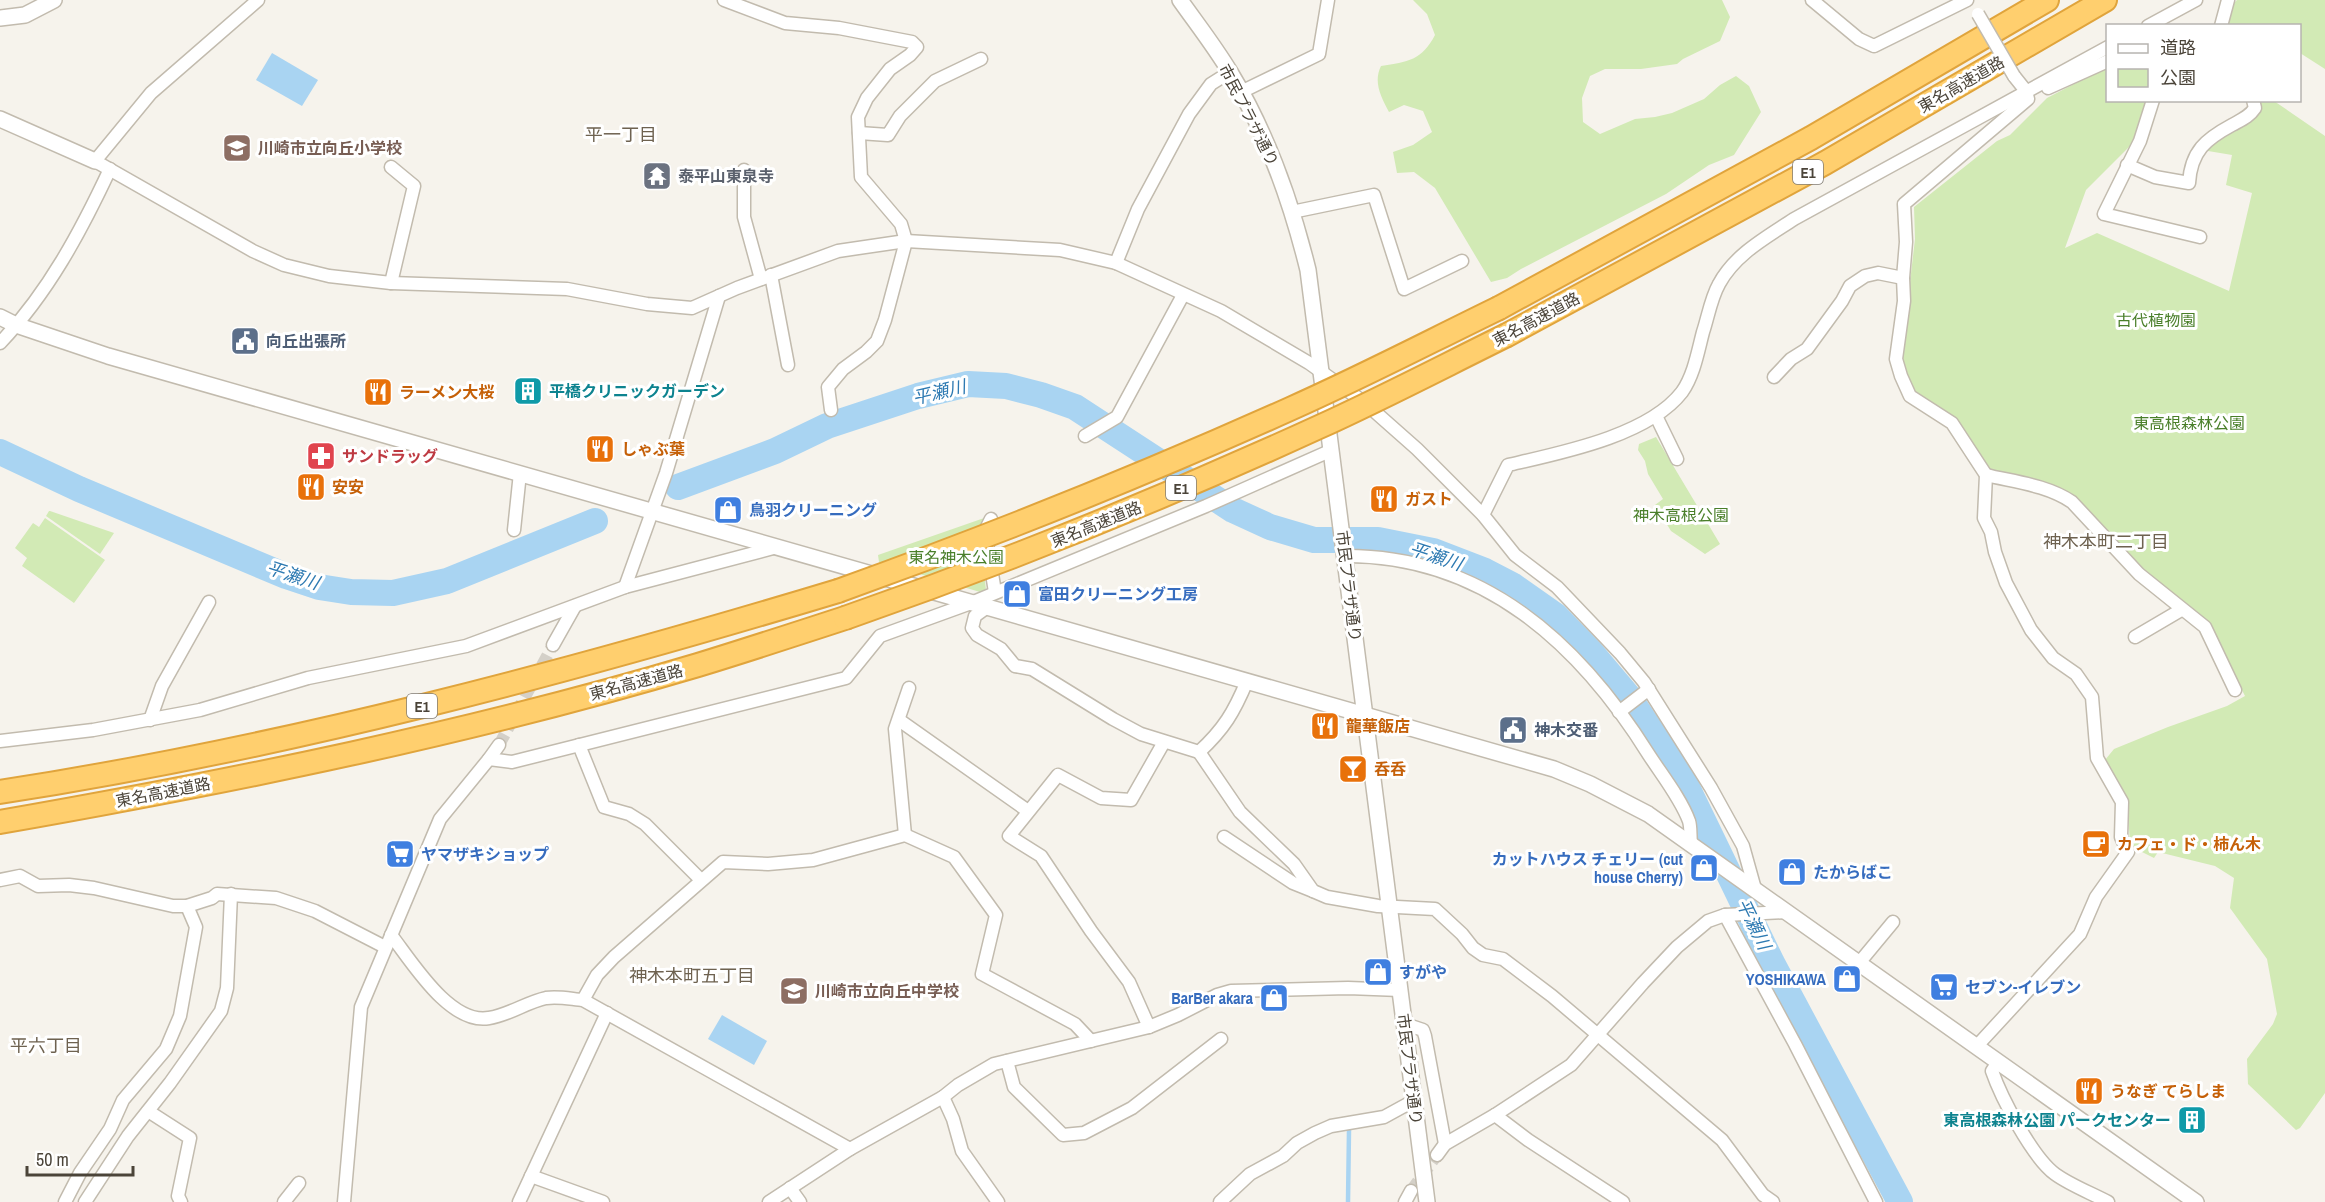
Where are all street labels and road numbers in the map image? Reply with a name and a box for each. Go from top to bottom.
street label: 東名高速道路 [1914,50,2008,118]
street label: 市民プラザ通り [1214,60,1284,170]
road number: E1 [1793,160,1823,184]
street label: 東名高速道路 [1488,287,1584,351]
road number: E1 [1166,476,1196,500]
street label: 東名高速道路 [1047,496,1145,552]
street label: 市民プラザ通り [1331,529,1367,643]
street label: 東名高速道路 [587,659,685,705]
road number: E1 [407,694,437,718]
street label: 東名高速道路 [114,772,212,812]
street label: 市民プラザ通り [1392,1012,1428,1126]

